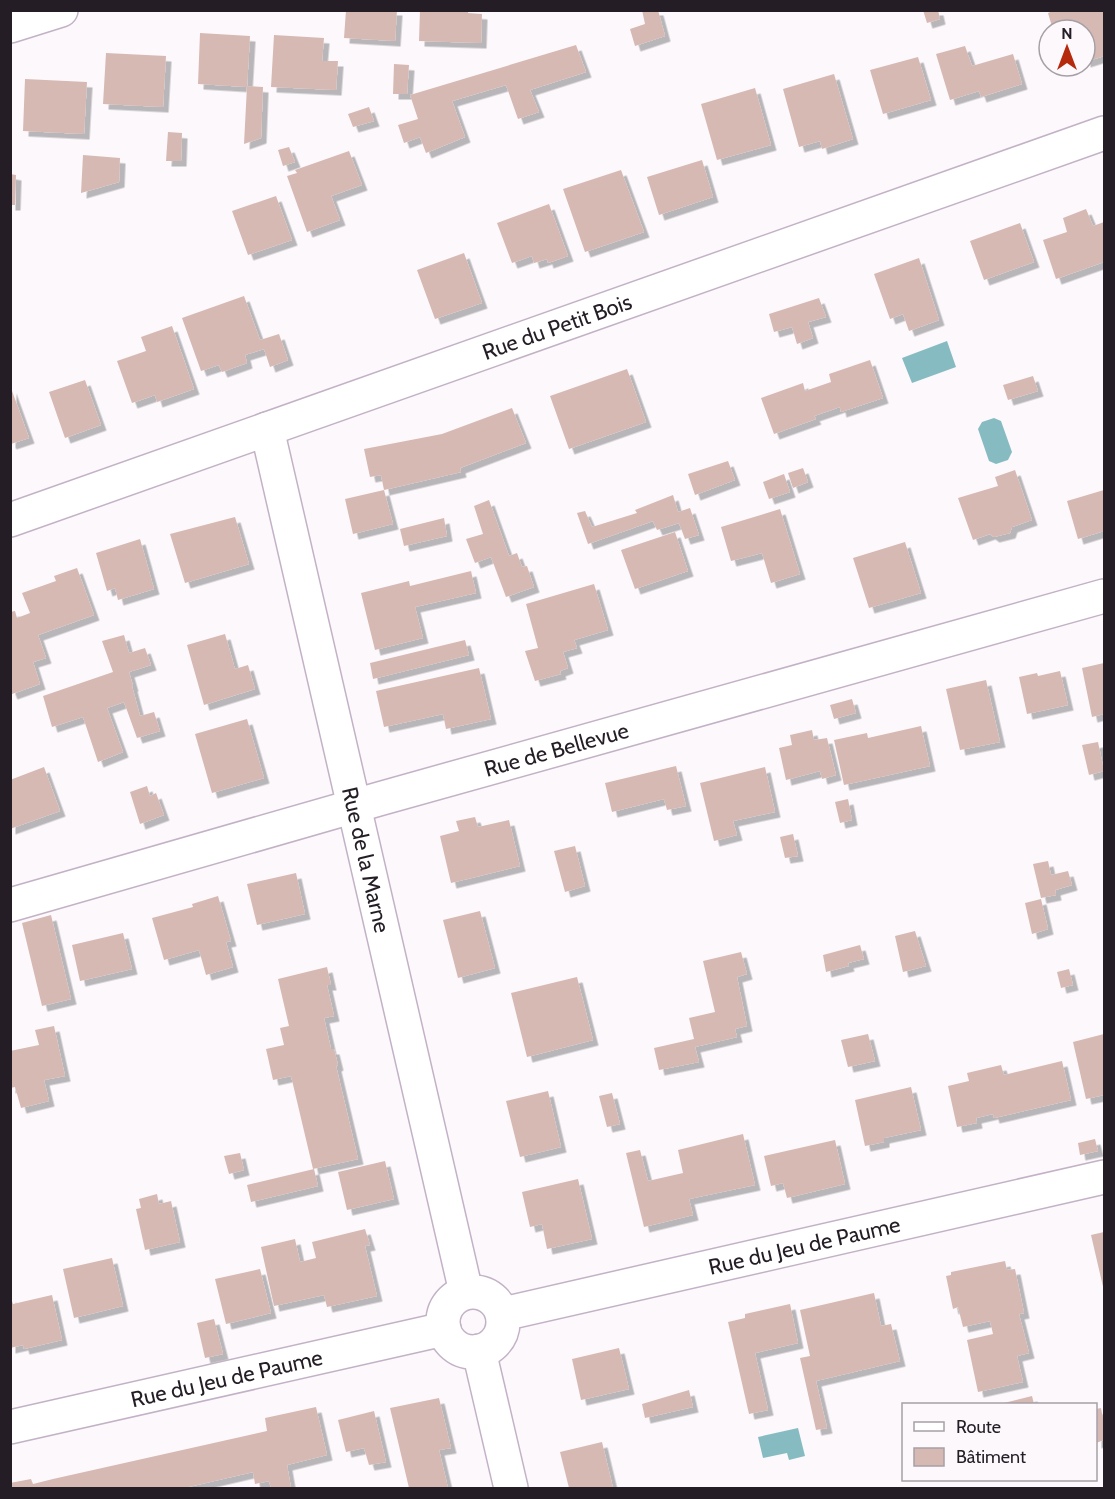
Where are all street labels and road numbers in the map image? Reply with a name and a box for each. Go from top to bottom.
street label: Rue du Petit Bois [479,288,635,365]
street label: Rue de Bellevue [481,716,632,782]
street label: Rue de la Marne [336,784,396,935]
street label: Rue du Jeu de Paume [706,1210,903,1280]
street label: Rue du Jeu de Paume [128,1343,325,1413]

